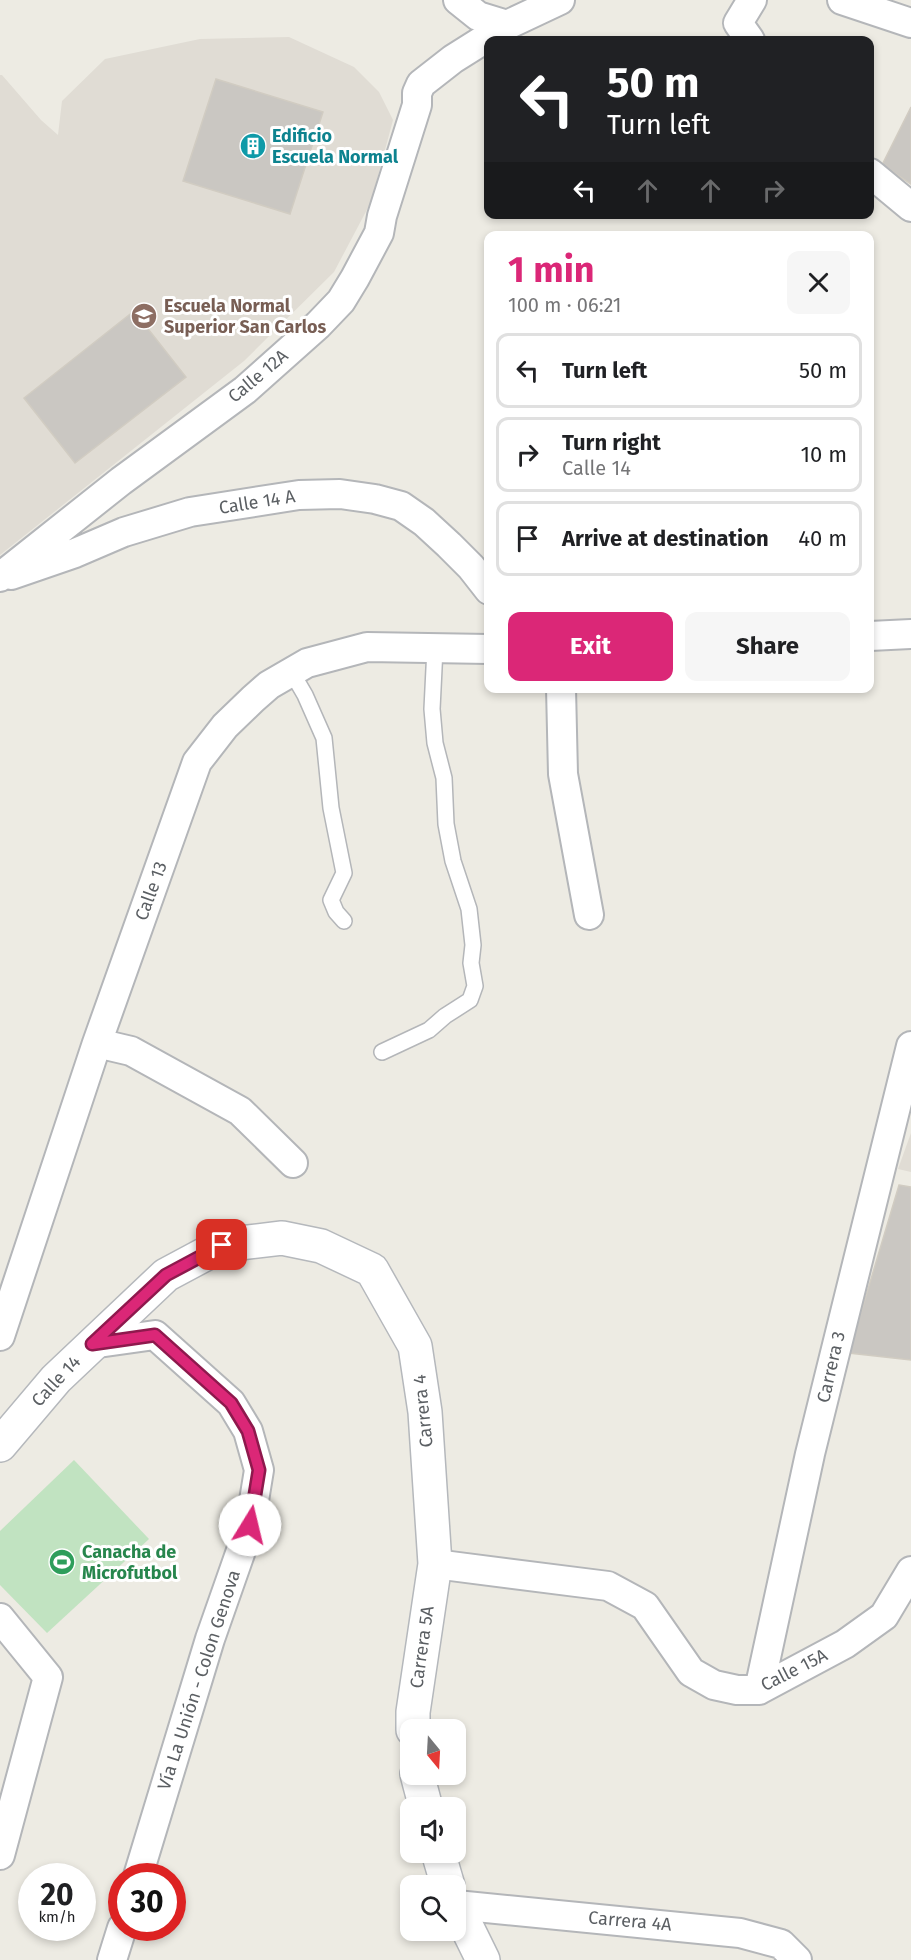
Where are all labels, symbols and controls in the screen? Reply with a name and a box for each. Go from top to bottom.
text: 50 m [607,58,700,108]
icon: left [508,60,586,138]
text: Turn left [607,109,710,141]
place label: Edificio Escuela Normal [272,125,399,168]
building icon: Edificio Escuela Normal [238,131,268,161]
icon: left [568,174,601,207]
icon: ahead [631,174,664,207]
icon: ahead [694,174,727,207]
icon: right [757,174,790,207]
text: 1 min [508,248,595,292]
button: close [787,251,850,314]
text: 100 m · 06:21 [508,293,622,317]
place label: Escuela Normal Superior San Carlos [164,295,326,338]
school or university icon: Escuela Normal Superior San Carlos [129,301,159,331]
street label: Calle 12A [224,344,293,407]
icon: left [511,354,544,387]
text: Turn left [562,357,647,384]
text: 50 m [799,357,847,384]
text: Turn right [562,429,661,456]
icon: right [511,438,544,471]
text: 10 m [801,441,847,468]
text: Calle 14 [562,456,631,480]
street label: Calle 14 A [217,485,297,519]
icon: arrive [511,522,544,555]
text: Arrive at destination [562,525,769,552]
text: 40 m [798,525,847,552]
button: Exit [508,612,673,681]
button: Share [685,612,850,681]
street label: Calle 13 [130,858,172,924]
pin [196,1219,247,1270]
icon: arrive [205,1228,238,1261]
street label: Carrera 3 [812,1329,850,1405]
street label: Calle 14 [27,1351,85,1411]
street label: Carrera 4 [408,1373,438,1449]
position arrow [218,1493,282,1557]
place label: Canacha de Microfutbol [82,1541,178,1584]
sports icon: Canacha de Microfutbol [47,1547,77,1577]
street label: Vía La Unión - Colon Genova [153,1567,245,1793]
street label: Carrera 5A [405,1604,439,1690]
street label: Calle 15A [757,1644,832,1696]
north arrow [400,1719,466,1785]
map controls [400,1719,466,1941]
button: sound [400,1797,466,1863]
speed limit sign: 30 [108,1863,186,1941]
button: search [400,1875,466,1941]
text: 20 [40,1877,74,1913]
street label: Carrera 4A [587,1906,673,1936]
text: km/h [38,1908,76,1926]

